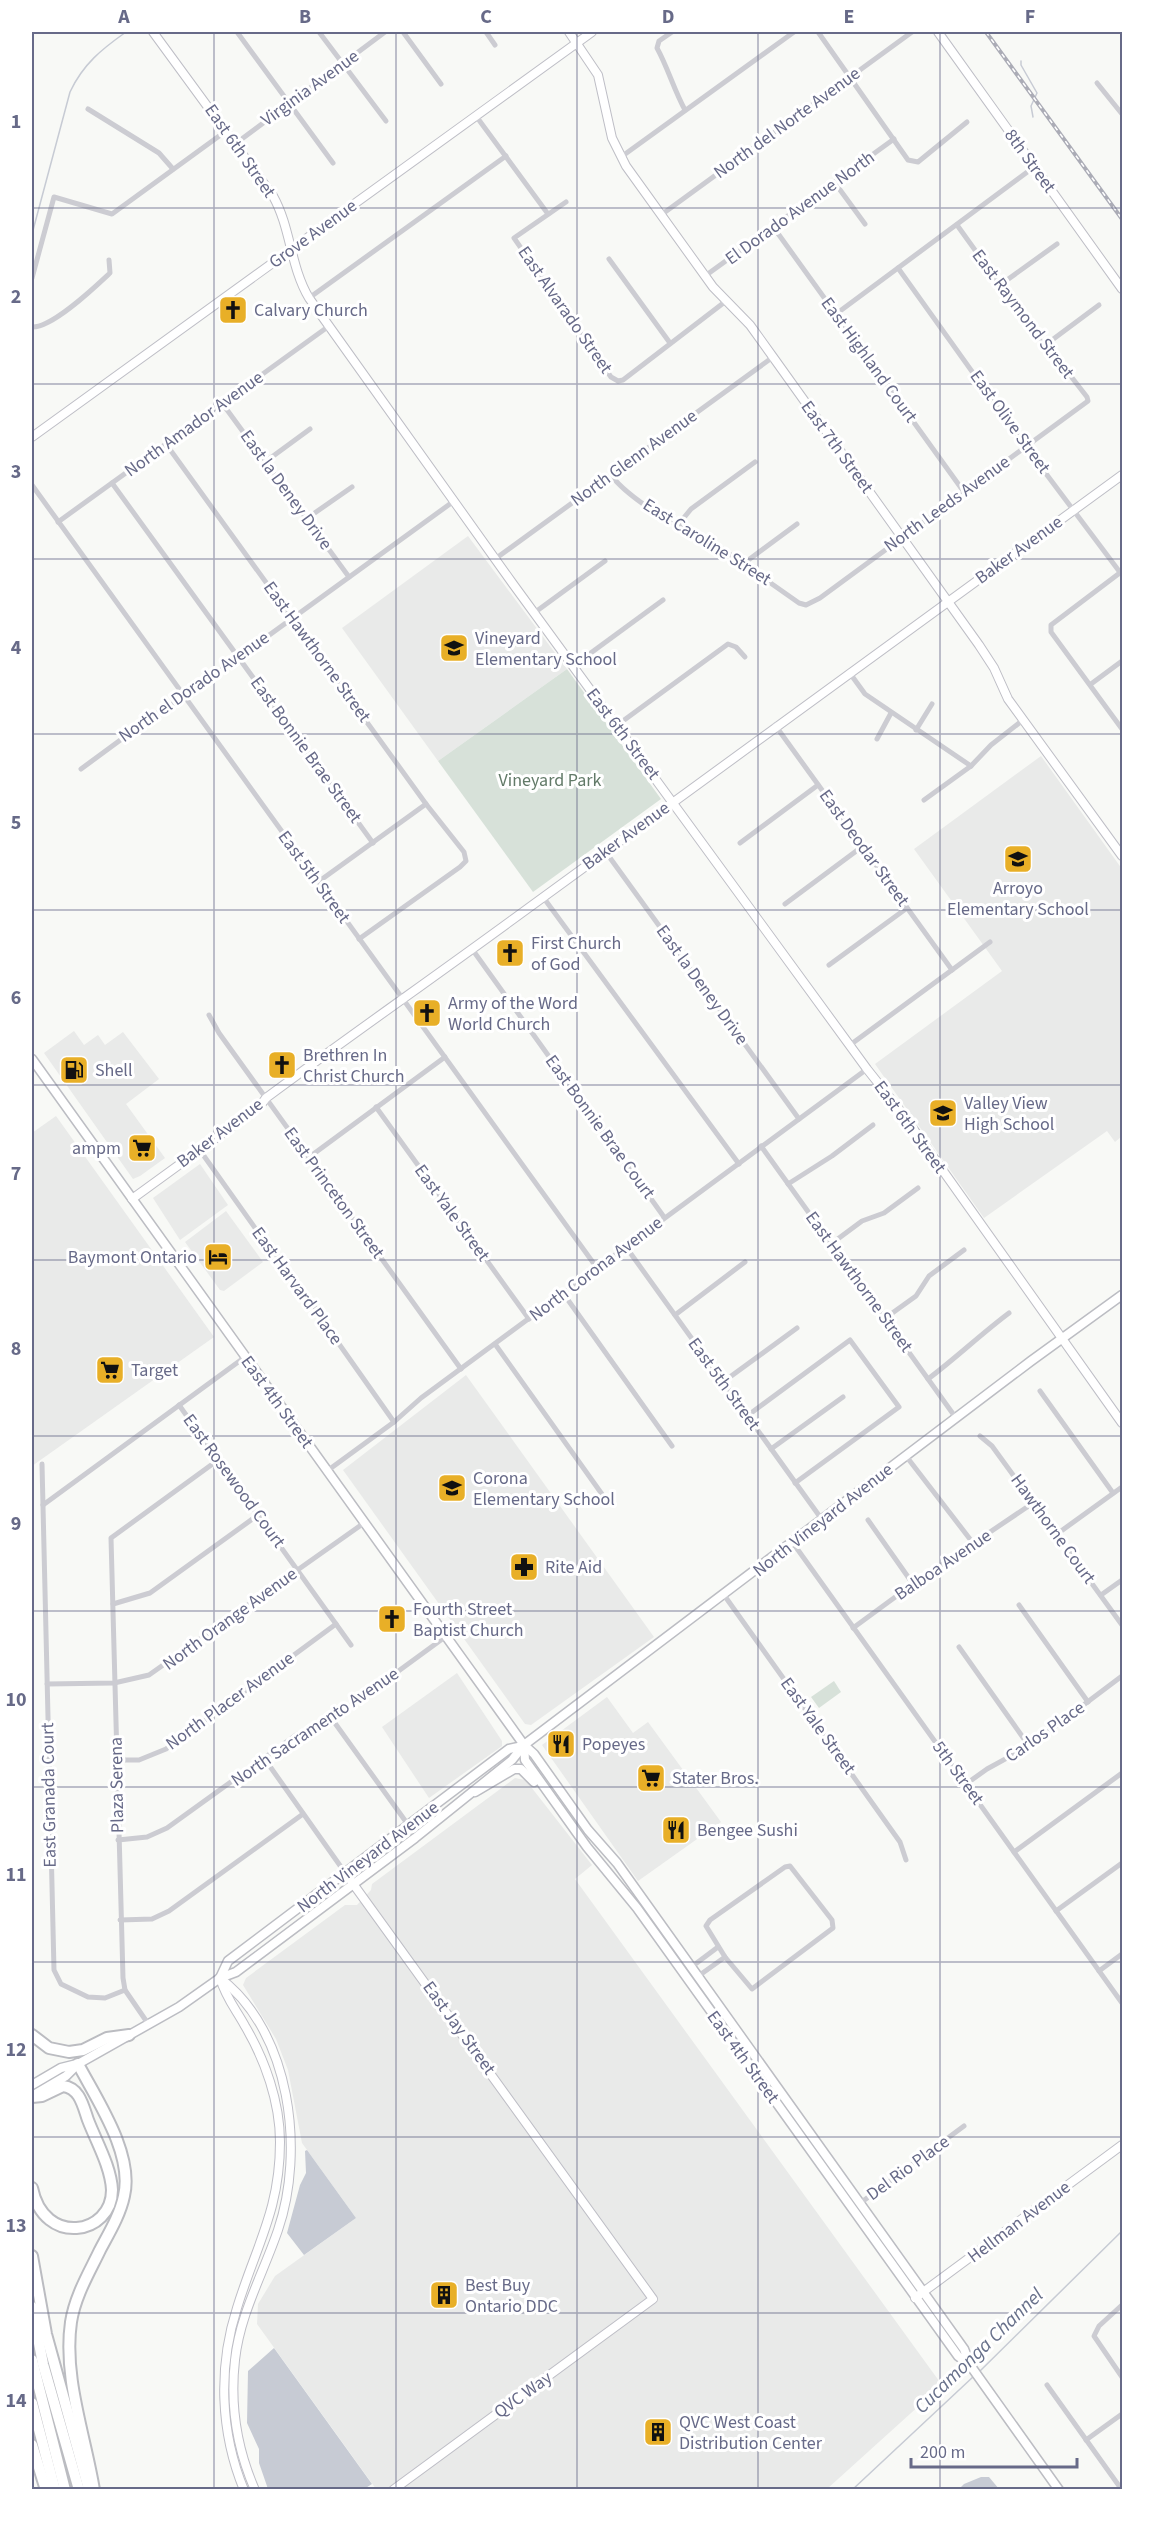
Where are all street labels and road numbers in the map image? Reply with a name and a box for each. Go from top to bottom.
street label: Virginia Avenue [256,44,364,132]
street label: North del Norte Avenue [709,61,865,185]
street label: East 6th Street [199,99,281,203]
street label: 8th Street [998,124,1062,198]
street label: El Dorado Avenue North [720,145,880,271]
street label: Grove Avenue [264,194,362,274]
street label: East Alvarado Street [512,241,618,379]
street label: East Raymond Street [966,244,1080,384]
street label: East Highland Court [815,292,923,428]
street label: North Amador Avenue [120,365,269,483]
street label: East Olive Street [964,365,1056,479]
street label: East 7th Street [795,396,879,498]
street label: North Glenn Avenue [566,404,702,512]
street label: East la Deney Drive [234,425,338,555]
street label: North Leeds Avenue [879,450,1015,558]
street label: East Caroline Street [638,492,776,592]
street label: Baker Avenue [970,510,1068,590]
street label: East Hawthorne Street [257,576,377,728]
street label: North el Dorado Avenue [114,625,274,749]
street label: East Bonnie Brae Street [244,672,368,828]
street label: East 6th Street [580,683,666,785]
street label: East Deodar Street [813,784,915,912]
street label: Baker Avenue [577,796,675,876]
street label: East 5th Street [272,826,356,928]
street label: East la Deney Drive [650,920,754,1050]
street label: East Bonnie Brae Court [539,1050,661,1204]
street label: East 6th Street [868,1076,952,1178]
street label: Baker Avenue [172,1092,269,1174]
street label: East Princeton Street [278,1122,390,1264]
street label: East Yale Street [408,1160,496,1266]
street label: East Hawthorne Street [799,1206,919,1358]
street label: North Corona Avenue [524,1211,668,1327]
street label: East Harvard Place [246,1222,348,1350]
street label: East 5th Street [682,1333,766,1435]
street label: East 4th Street [235,1351,319,1453]
street label: East Rosewood Court [177,1409,291,1553]
street label: North Vineyard Avenue [748,1457,898,1583]
street label: Hawthorne Court [1005,1469,1101,1589]
street label: Balboa Avenue [890,1523,996,1607]
street label: North Orange Avenue [158,1562,302,1676]
street label: North Placer Avenue [161,1646,299,1756]
street label: North Sacramento Avenue [226,1661,404,1793]
street label: East Yale Street [774,1673,862,1779]
street label: Carlos Place [1000,1695,1090,1769]
street label: East Granada Court [35,1722,63,1868]
street label: 5th Street [926,1736,990,1810]
street label: Plaza Serena [104,1737,130,1833]
street label: North Vineyard Avenue [292,1795,444,1919]
street label: East Jay Street [416,1976,502,2080]
street label: East 4th Street [701,2006,785,2108]
street label: Del Rio Place [861,2129,955,2207]
street label: Hellman Avenue [962,2175,1076,2269]
street label: QVC Way [489,2365,558,2425]

